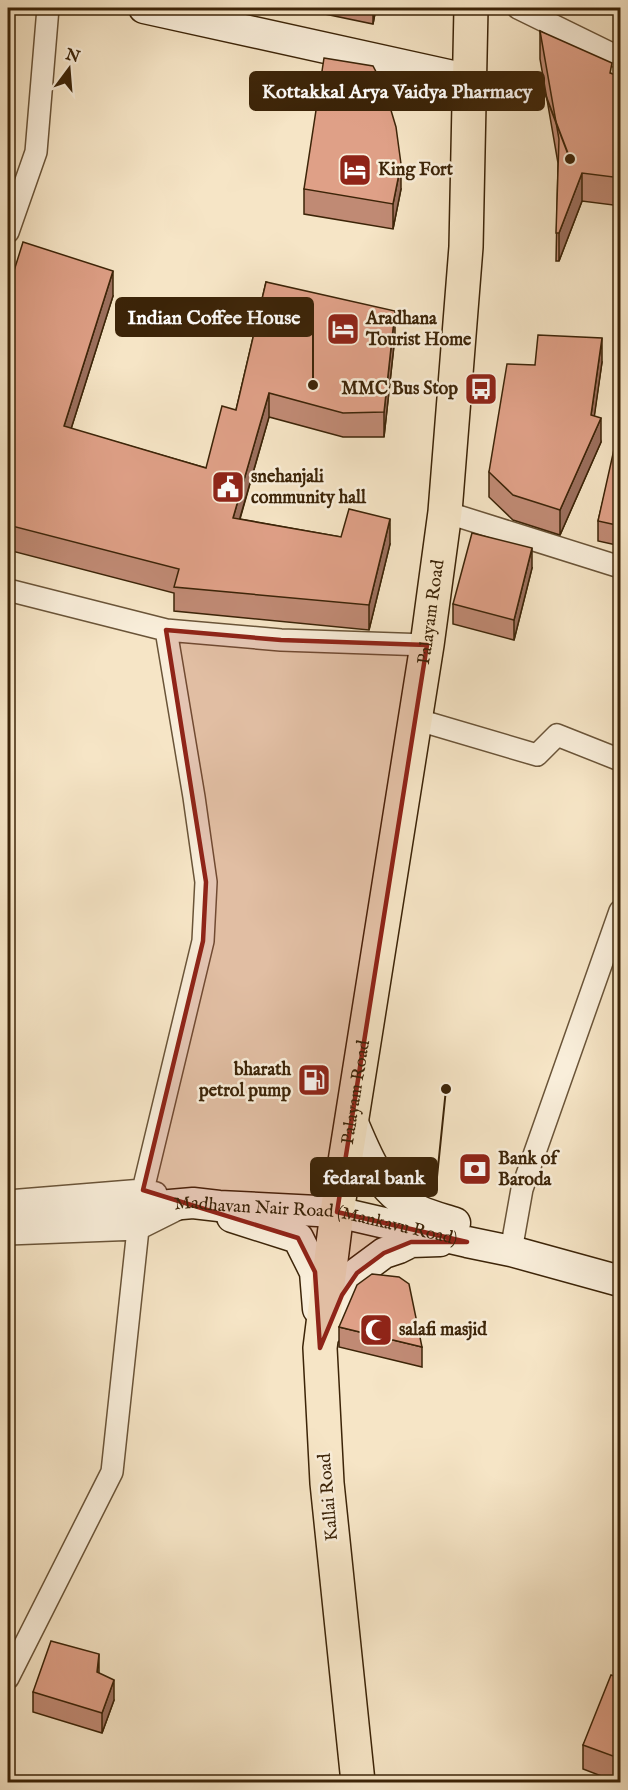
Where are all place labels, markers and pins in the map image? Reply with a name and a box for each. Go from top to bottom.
callout: Kottakkal Arya Vaidya Pharmacy [250,72,544,110]
hotel icon: King Fort [337,152,373,188]
place label: King Fort [378,159,454,182]
callout: Indian Coffee House [116,298,313,336]
place label: Aradhana Tourist Home [365,308,472,352]
hotel icon: Aradhana Tourist Home [325,311,361,347]
bus stop icon: MMC Bus Stop [463,371,499,407]
place label: MMC Bus Stop [341,378,458,401]
place label: snehanjali community hall [251,466,367,510]
public building icon: snehanjali community hall [210,469,246,505]
place label: bharath petrol pump [198,1059,291,1103]
fuel station icon: bharath petrol pump [296,1062,332,1098]
place label: Bank of Baroda [498,1148,560,1192]
bank icon: Bank of Baroda [457,1151,493,1187]
callout: fedaral bank [311,1158,437,1196]
mosque icon: salafi masjid [358,1312,394,1348]
place label: salafi masjid [399,1319,487,1342]

